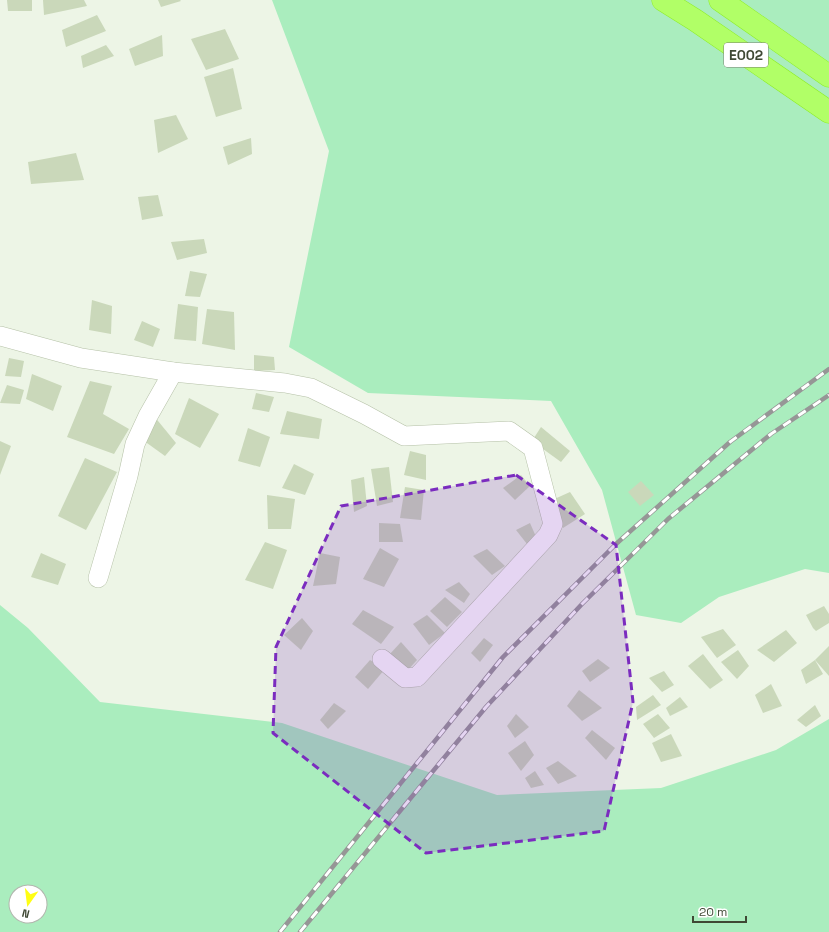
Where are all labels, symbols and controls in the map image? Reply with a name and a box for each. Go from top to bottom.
road number: E002 [724,43,768,67]
north arrow [8,884,48,924]
scale bar [693,898,746,924]
text: 20 m [699,904,727,920]
text: N [20,906,31,921]

